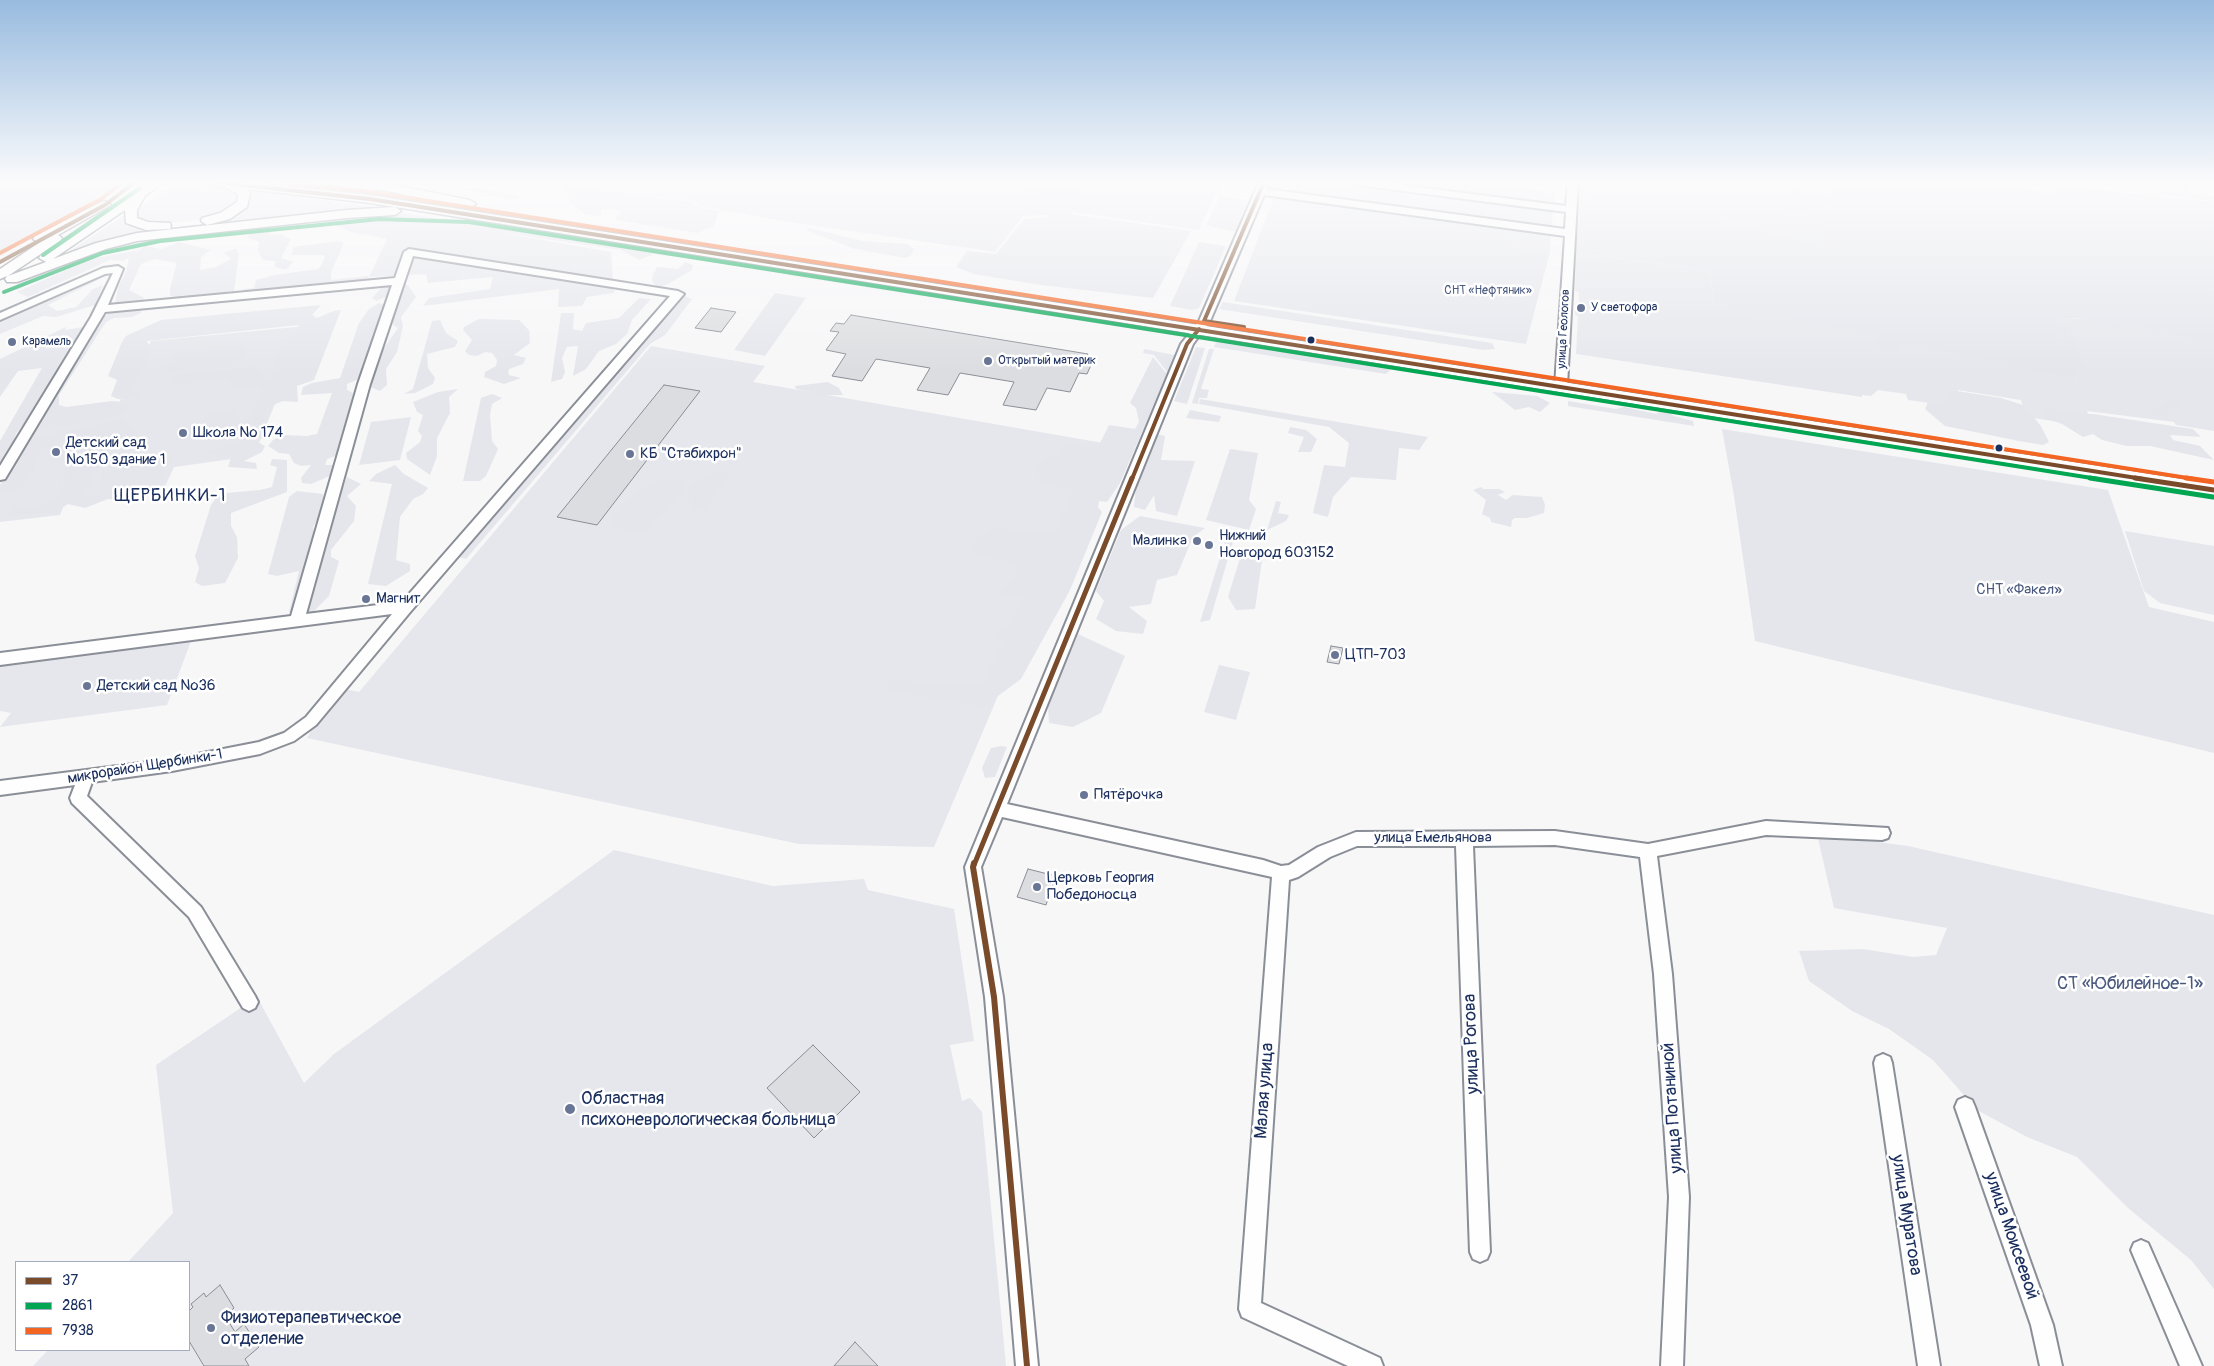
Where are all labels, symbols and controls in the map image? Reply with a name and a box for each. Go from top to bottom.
park label: СНТ «Нефтяник» [1444,284,1532,298]
street label: улица Геологов [1555,289,1573,369]
place label: У светофора [1591,301,1657,315]
marker: У светофора [1575,302,1587,314]
place label: Карамель [22,335,71,349]
unlabelled marker [1306,335,1316,345]
marker: Карамель [6,336,18,348]
place label: Открытый материк [998,354,1096,368]
marker: Открытый материк [982,355,994,367]
place label: Школа № 174 [193,424,283,442]
marker: Школа № 174 [177,427,189,439]
place label: Детский сад №150 здание 1 [66,434,166,469]
unlabelled marker [1994,443,2004,453]
place label: КБ "Стабихрон" [640,445,742,463]
marker: Детский сад №150 здание 1 [50,446,62,458]
marker: КБ "Стабихрон" [624,448,636,460]
district label: ЩЕРБИНКИ-1 [112,485,228,507]
place label: Нижний Новгород 603152 [1219,527,1334,562]
place label: Малинка [1132,532,1187,550]
marker: Малинка [1191,535,1203,547]
marker: Нижний Новгород 603152 [1203,539,1215,551]
park label: СНТ «Факел» [1976,581,2062,599]
place label: Магнит [376,590,421,608]
marker: Магнит [360,593,372,605]
place label: ЦТП-703 [1345,646,1406,664]
marker: ЦТП-703 [1329,649,1341,661]
place label: Детский сад №36 [97,677,216,695]
marker: Детский сад №36 [81,680,93,692]
street label: микрорайон Щербинки-1 [66,746,224,788]
place label: Пятёрочка [1094,786,1163,804]
marker: Пятёрочка [1078,789,1090,801]
street label: улица Емельянова [1374,829,1492,847]
place label: Церковь Георгия Победоносца [1047,869,1154,904]
marker: Церковь Георгия Победоносца [1031,881,1043,893]
park label: СТ «Юбилейное-1» [2057,973,2203,995]
street label: улица Рогова [1459,993,1485,1095]
street label: Малая улица [1251,1042,1279,1140]
street label: улица Потаниной [1658,1042,1688,1174]
place label: Областная психоневрологическая больница [581,1088,836,1130]
marker: Областная психоневрологическая больница [563,1102,577,1116]
street label: улица Муратова [1886,1153,1926,1277]
street label: улица Моисеевой [1979,1169,2043,1303]
legend [15,1261,190,1351]
text: 37 [62,1271,78,1290]
text: 2861 [62,1296,93,1315]
place label: Физиотерапевтическое отделение [221,1307,401,1350]
text: 7938 [62,1321,94,1340]
marker: Физиотерапевтическое отделение [205,1322,217,1334]

